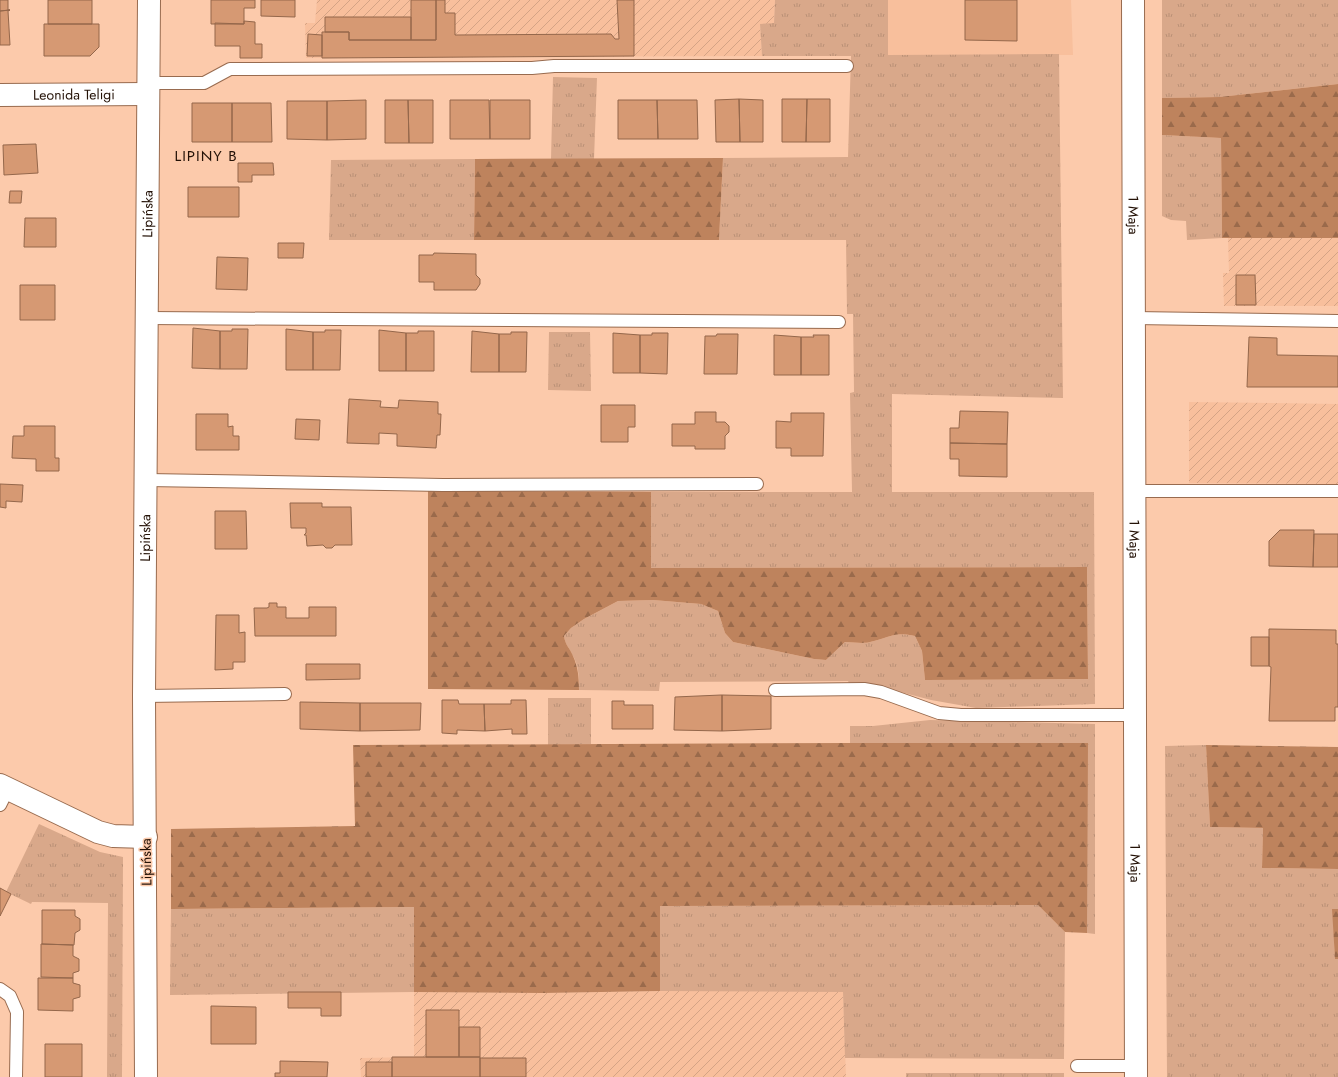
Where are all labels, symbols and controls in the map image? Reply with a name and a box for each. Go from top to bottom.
street label: Leonida Teligi [33,84,115,105]
district label: LIPINY B [174,145,238,167]
street label: Lipińska [137,190,158,238]
street label: 1 Maja [1124,196,1144,234]
street label: Lipińska [135,514,155,562]
street label: 1 Maja [1124,520,1145,558]
street label: Lipińska [136,838,156,886]
street label: 1 Maja [1125,844,1145,882]

